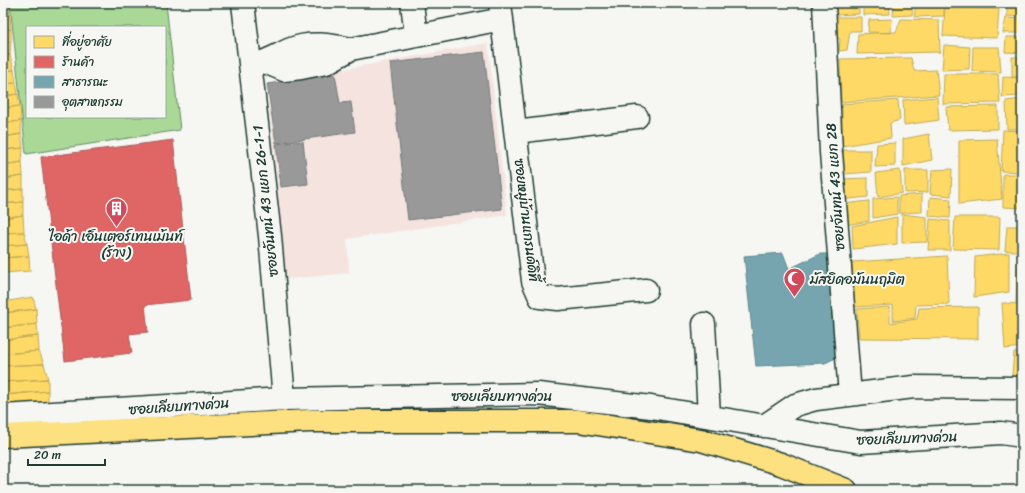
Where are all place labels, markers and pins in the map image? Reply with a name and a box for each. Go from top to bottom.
building icon: ไอด้า เอ็นเตอร์เทนเม้นท์ (ร้าง) [103,195,129,228]
place label: ไอด้า เอ็นเตอร์เทนเม้นท์ (ร้าง) [48,224,186,265]
mosque icon: มัสยิดอมันนฤมิต [781,266,807,299]
place label: มัสยิดอมันนฤมิต [809,267,905,292]

